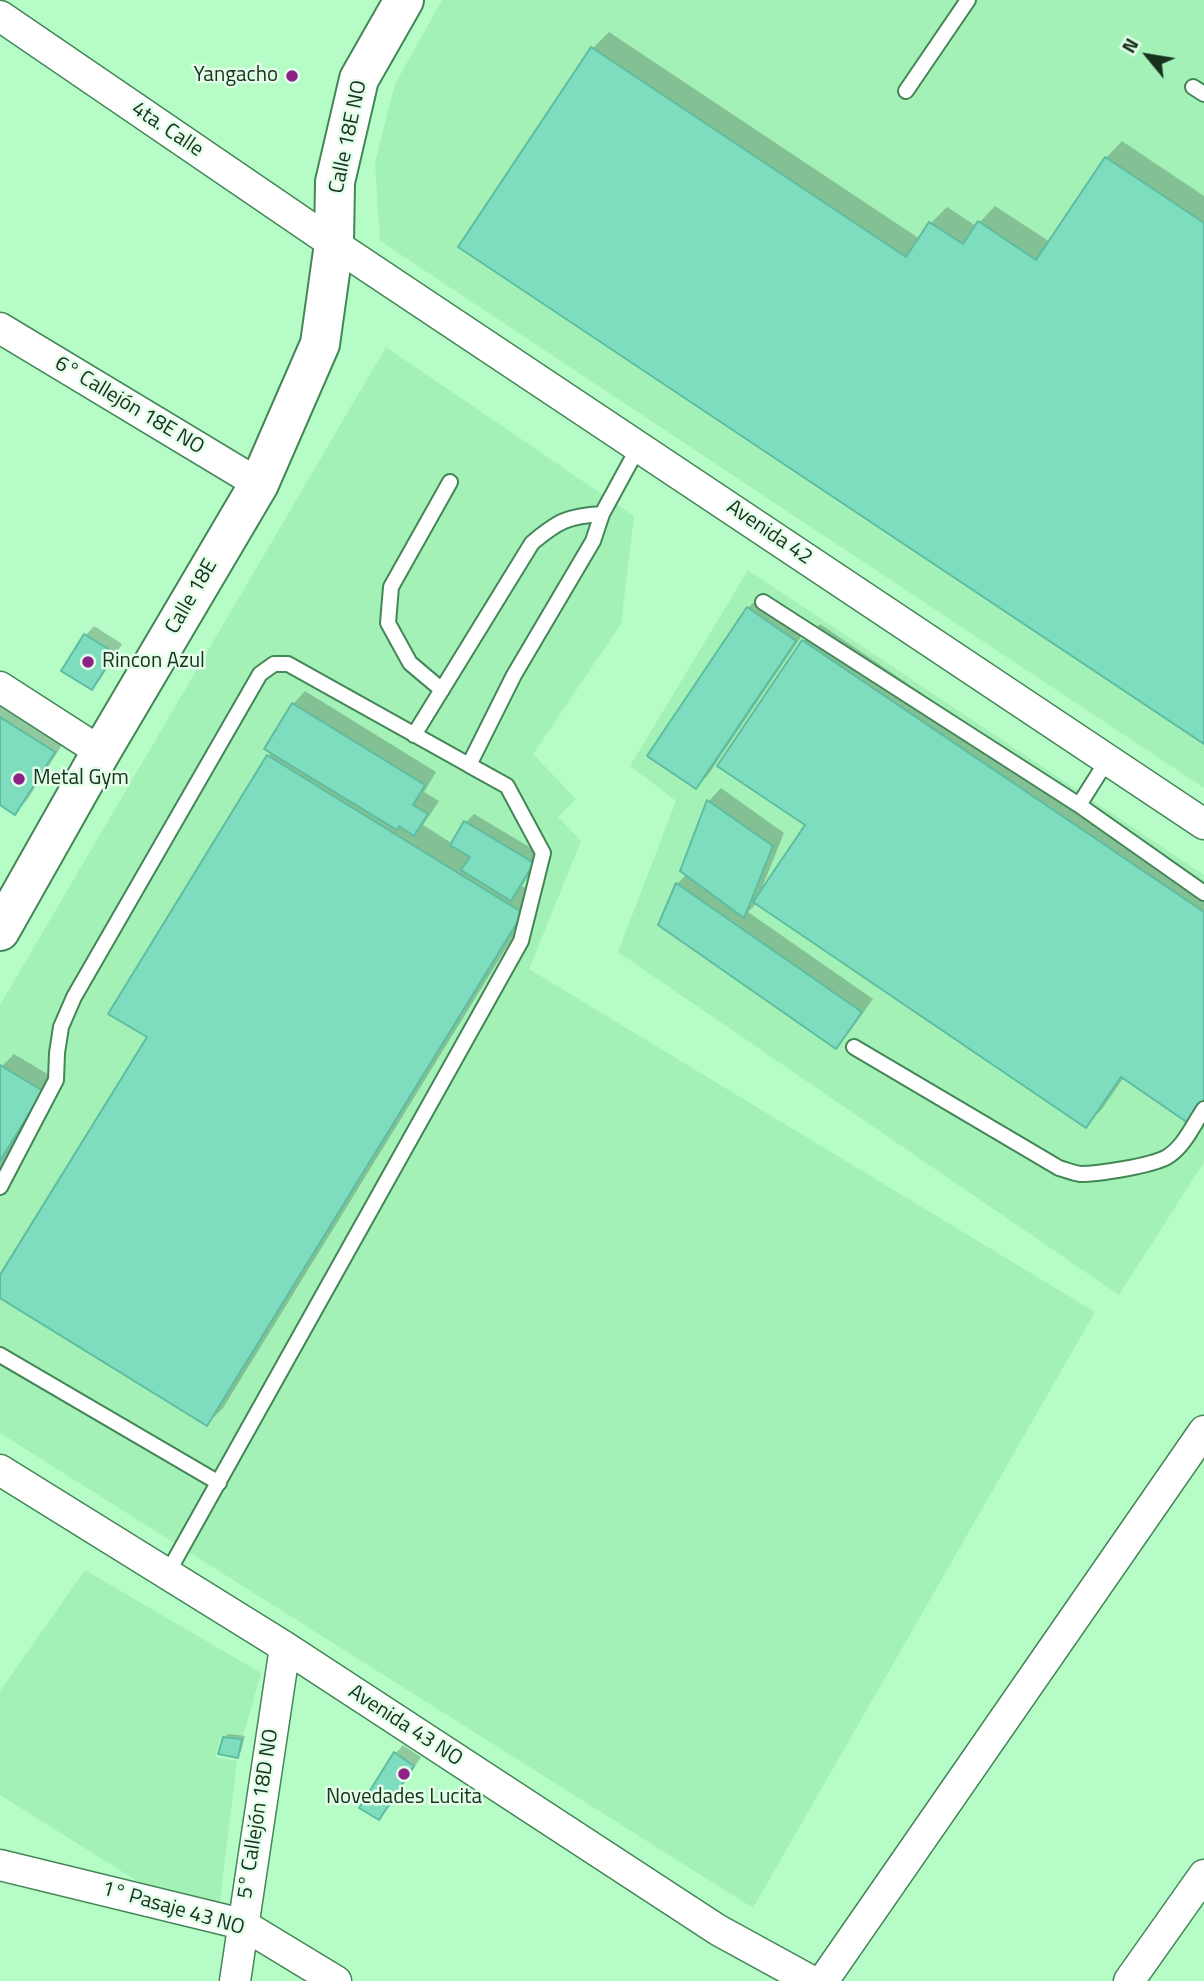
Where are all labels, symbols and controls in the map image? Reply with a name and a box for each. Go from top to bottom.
north arrow [1113,21,1183,91]
text: N [1114,32,1145,58]
place label: Yangacho [193,63,278,89]
marker: Yangacho [284,68,300,84]
street label: Calle 18E NO [325,78,373,196]
street label: 4ta. Calle [126,97,208,163]
street label: 6° Callejón 18E NO [50,351,208,461]
street label: Avenida 42 [721,495,817,571]
street label: Calle 18E [161,555,223,639]
place label: Rincon Azul [102,649,205,675]
marker: Rincon Azul [80,654,96,670]
place label: Metal Gym [33,766,129,792]
marker: Metal Gym [11,771,27,787]
street label: Avenida 43 NO [343,1680,467,1772]
street label: 5° Callejón 18D NO [233,1727,285,1901]
marker: Novedades Lucita [396,1766,412,1782]
place label: Novedades Lucita [326,1785,482,1811]
street label: 1° Pasaje 43 NO [99,1877,247,1941]

